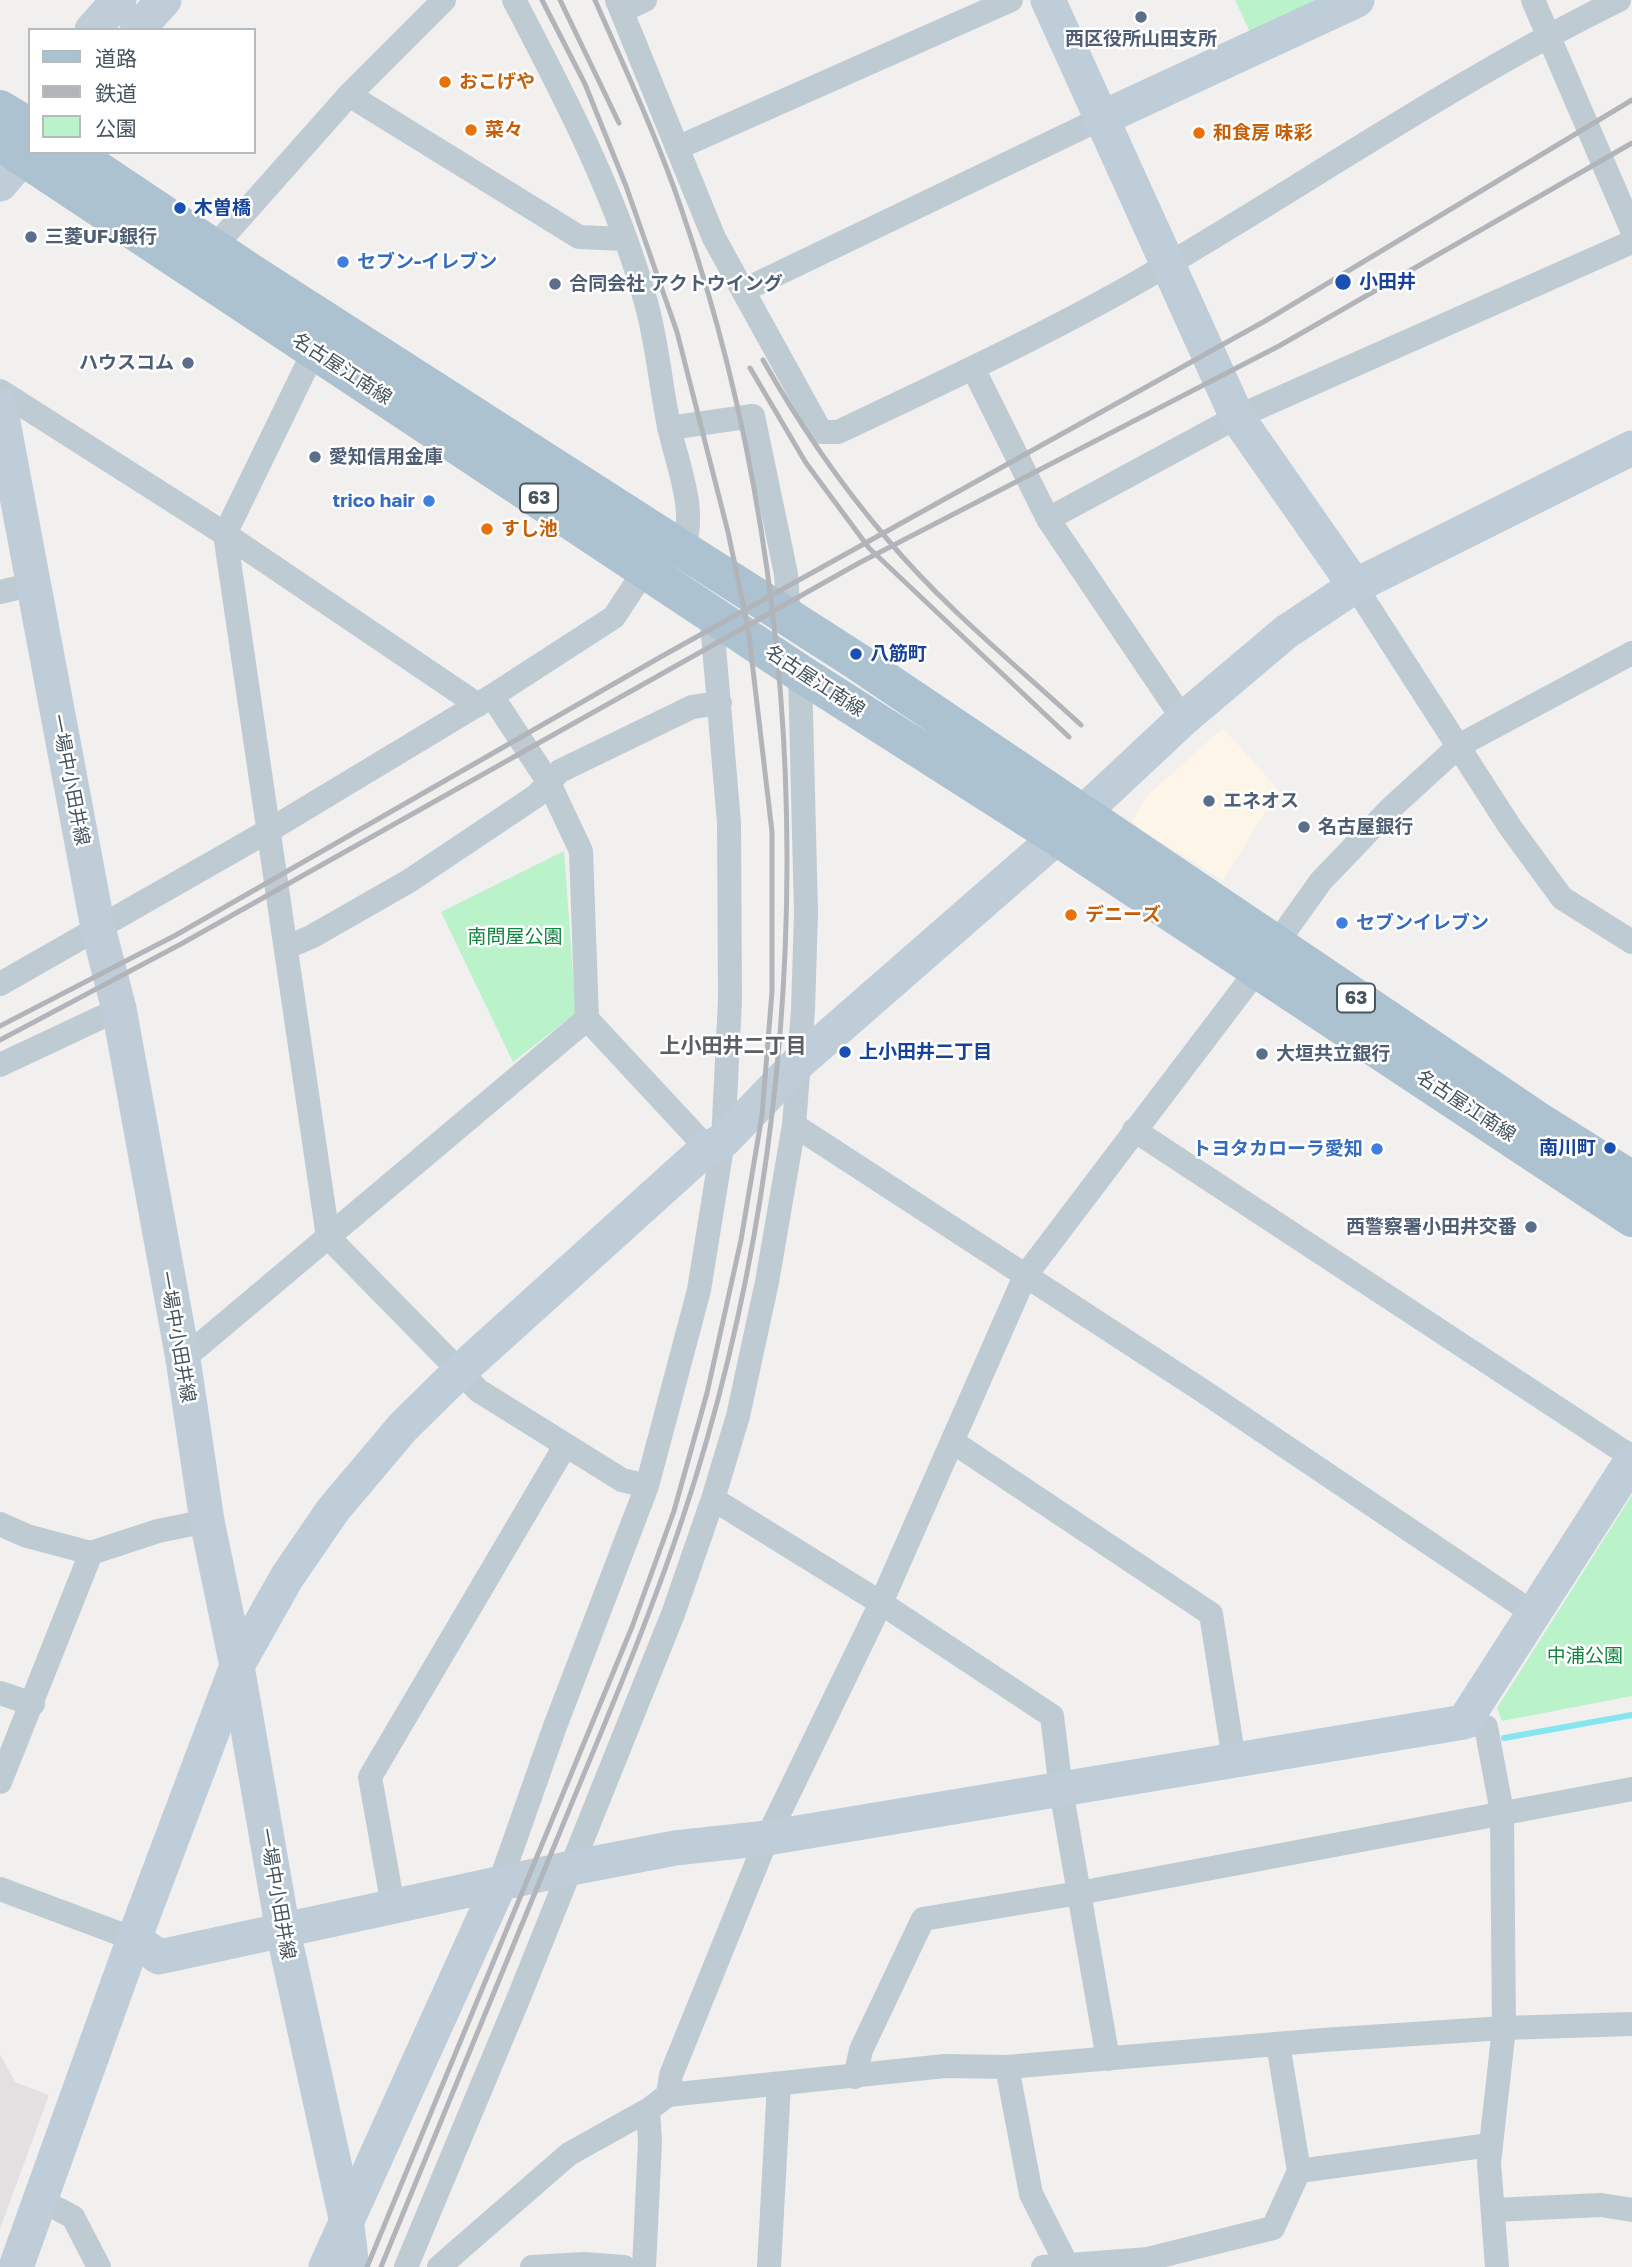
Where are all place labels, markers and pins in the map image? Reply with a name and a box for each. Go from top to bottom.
marker: 西区役所山田支所 [1133,9,1149,25]
place label: 西区役所山田支所 [1065,28,1217,50]
place label: おこげや [459,71,535,93]
marker: おこげや [437,74,453,90]
place label: 菜々 [485,119,523,141]
marker: 菜々 [463,122,479,138]
place label: 和食房 味彩 [1213,122,1313,144]
marker: 和食房 味彩 [1191,125,1207,141]
place label: 木曽橋 [194,197,251,219]
marker: 木曽橋 [172,200,188,216]
place label: 三菱UFJ銀行 [45,226,157,248]
marker: 三菱UFJ銀行 [23,229,39,245]
place label: セブン-イレブン [357,251,497,273]
marker: セブン-イレブン [335,254,351,270]
place label: 小田井 [1359,271,1416,293]
marker: 小田井 [1333,272,1353,292]
place label: 合同会社 アクトウイング [569,273,783,295]
marker: 合同会社 アクトウイング [547,276,563,292]
place label: ハウスコム [79,352,174,374]
marker: ハウスコム [180,355,196,371]
place label: 愛知信用金庫 [329,446,443,468]
marker: 愛知信用金庫 [307,449,323,465]
place label: trico hair [333,490,415,512]
marker: trico hair [421,493,437,509]
place label: すし池 [501,518,558,540]
marker: すし池 [479,521,495,537]
place label: 八筋町 [870,643,927,665]
marker: 八筋町 [848,646,864,662]
place label: エネオス [1223,790,1299,812]
marker: エネオス [1201,793,1217,809]
place label: 名古屋銀行 [1318,816,1413,838]
marker: 名古屋銀行 [1296,819,1312,835]
place label: デニーズ [1085,904,1161,926]
marker: デニーズ [1063,907,1079,923]
place label: セブンイレブン [1356,912,1489,934]
marker: セブンイレブン [1334,915,1350,931]
place label: 上小田井二丁目 [859,1041,992,1063]
place label: 大垣共立銀行 [1276,1043,1390,1065]
marker: 上小田井二丁目 [837,1044,853,1060]
marker: 大垣共立銀行 [1254,1046,1270,1062]
place label: 南川町 [1539,1137,1596,1159]
place label: トヨタカローラ愛知 [1192,1138,1363,1160]
marker: 南川町 [1602,1140,1618,1156]
marker: トヨタカローラ愛知 [1369,1141,1385,1157]
place label: 西警察署小田井交番 [1346,1216,1517,1238]
marker: 西警察署小田井交番 [1523,1219,1539,1235]

